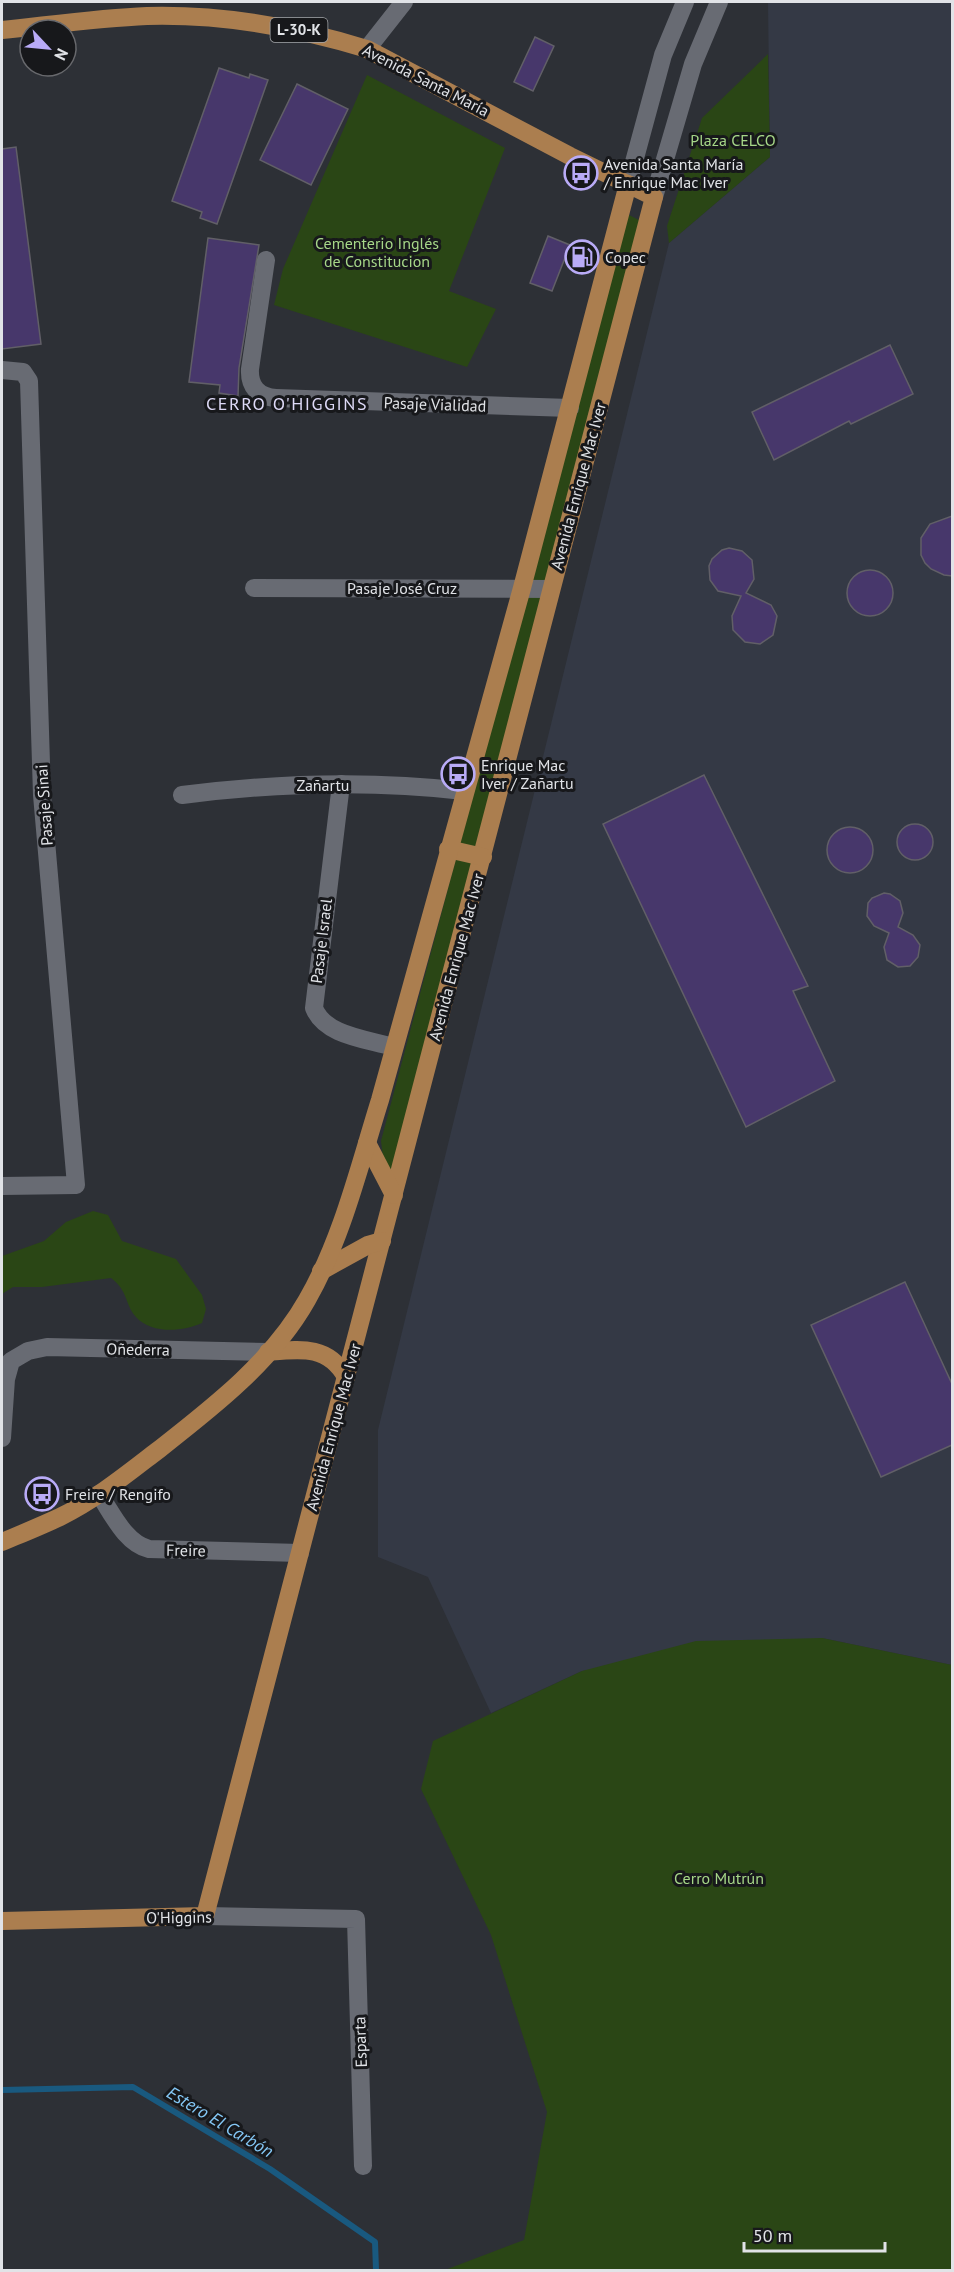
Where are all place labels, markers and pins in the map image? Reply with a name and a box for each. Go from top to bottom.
place label: Avenida Santa María / Enrique Mac Iver [603,154,743,192]
bus stop icon: Avenida Santa María / Enrique Mac Iver [563,155,599,191]
fuel station icon: Copec [564,239,600,275]
place label: Copec [605,247,646,267]
place label: Enrique Mac Iver / Zañartu [481,755,574,793]
bus stop icon: Enrique Mac Iver / Zañartu [440,756,476,792]
bus stop icon: Freire / Rengifo [24,1476,60,1512]
place label: Freire / Rengifo [65,1484,171,1504]

